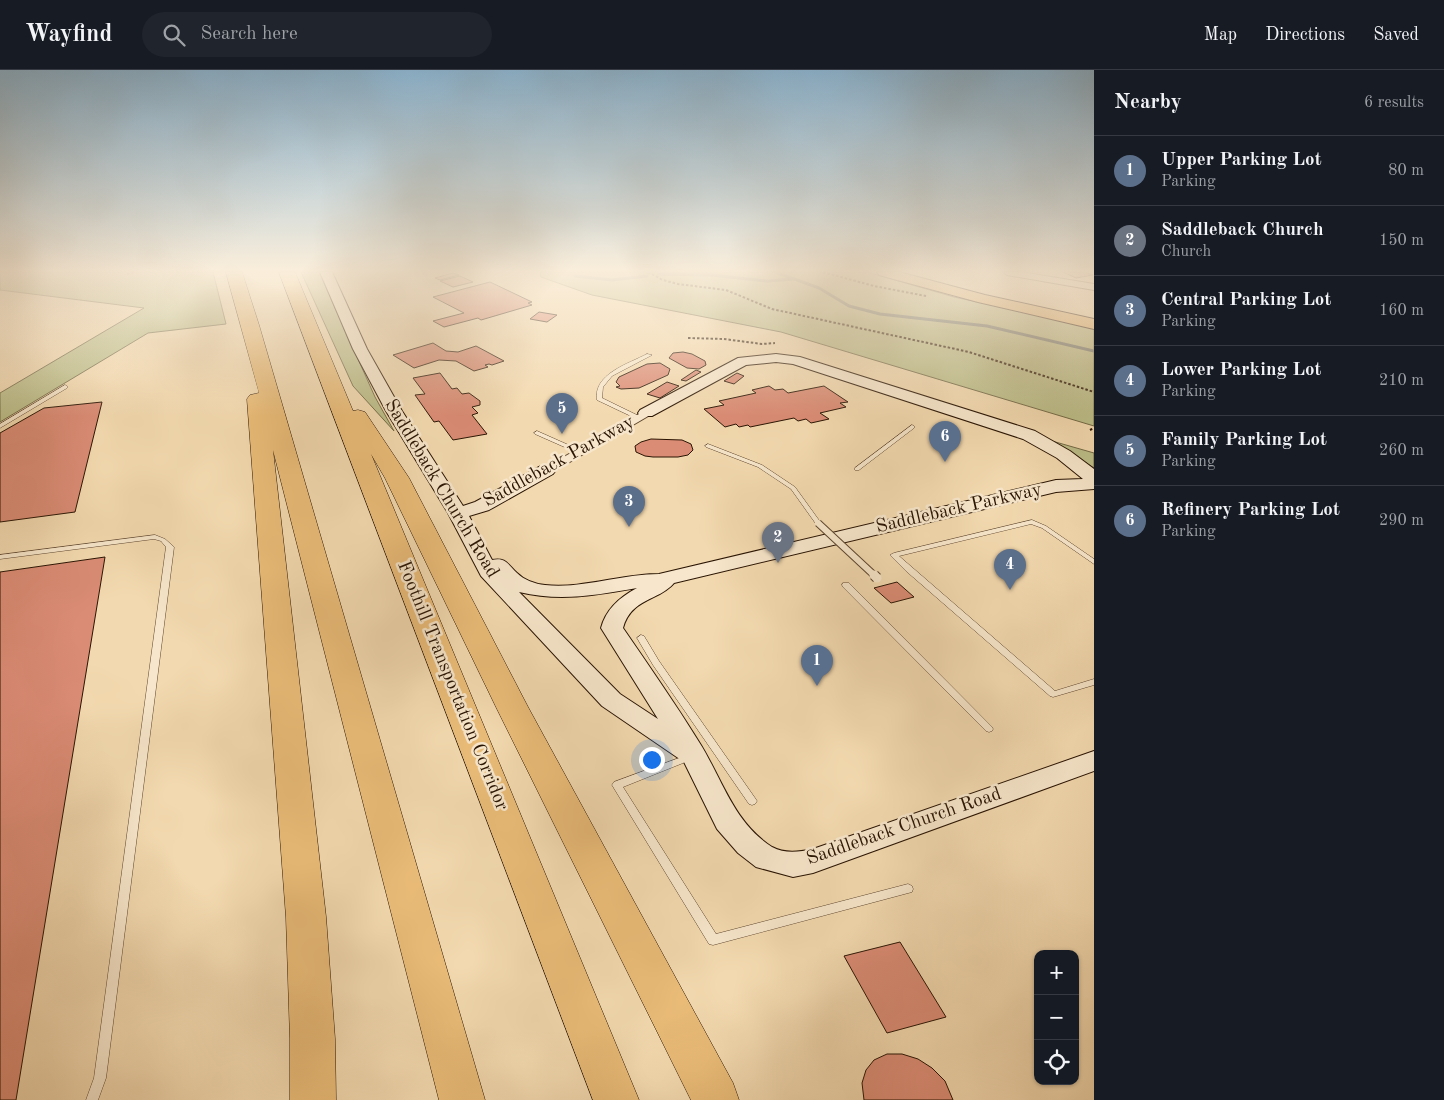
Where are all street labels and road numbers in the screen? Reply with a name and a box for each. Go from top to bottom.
street label: Saddleback Church Road [380,396,502,582]
street label: Saddleback Parkway [480,413,638,511]
street label: Saddleback Parkway [874,481,1044,537]
street label: Foothill Transportation Corridor [393,559,511,814]
street label: Saddleback Church Road [804,785,1004,869]

